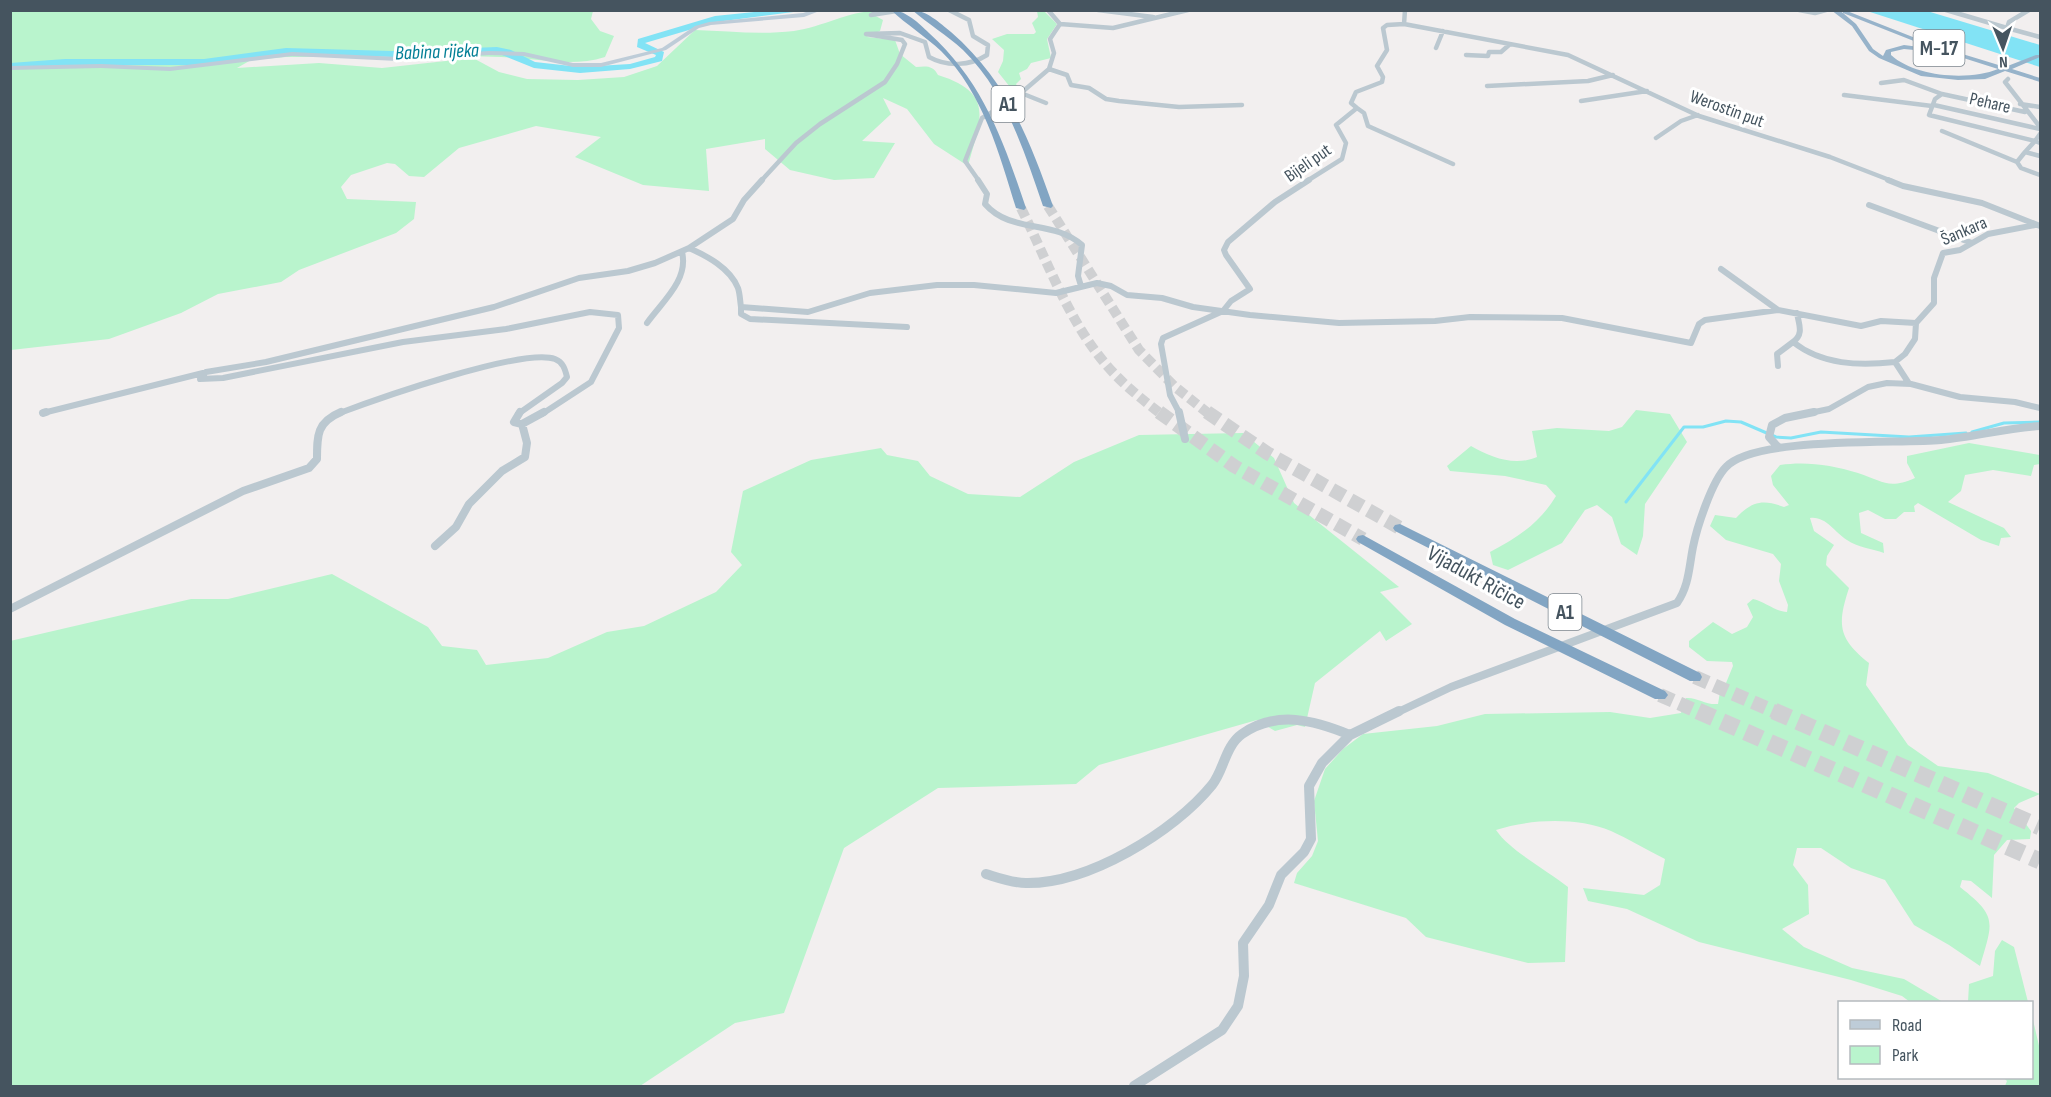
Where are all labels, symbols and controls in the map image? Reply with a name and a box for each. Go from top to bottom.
north arrow [1973,18,2033,78]
road number: M-17 [1914,30,1964,66]
water label: Babina rijeka [395,39,479,65]
text: N [1999,52,2008,71]
road number: A1 [992,86,1024,122]
street label: Werostin put [1687,86,1767,132]
street label: Pehare [1967,88,2013,118]
street label: Bijeli put [1281,139,1336,187]
street label: Šankara [1938,212,1990,250]
street label: Vijadukt Ričice [1422,540,1530,616]
road number: A1 [1548,594,1582,630]
legend [1838,1001,2033,1079]
text: Road [1892,1015,1922,1036]
text: Park [1892,1045,1918,1066]

